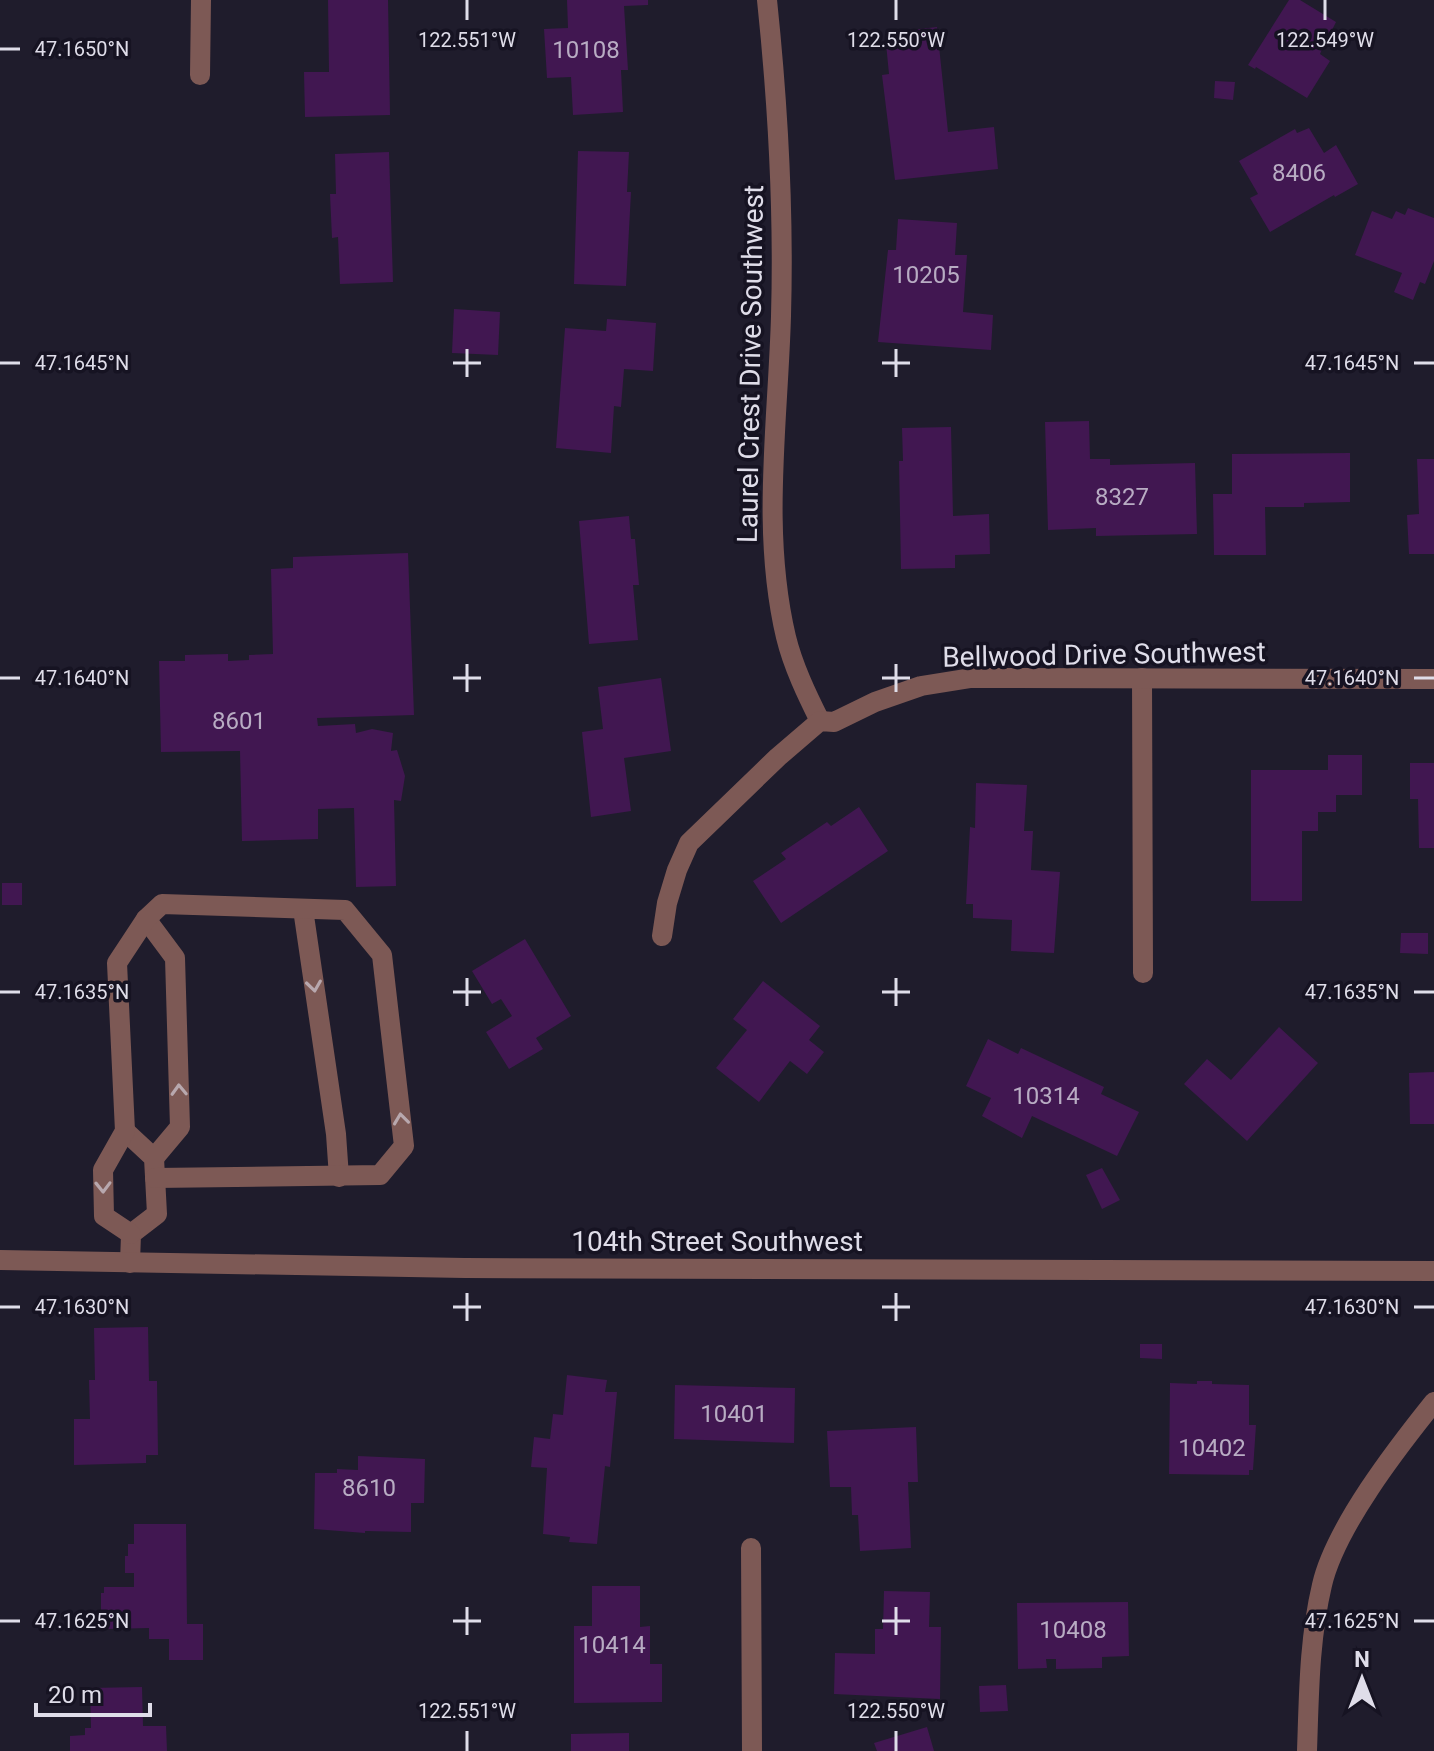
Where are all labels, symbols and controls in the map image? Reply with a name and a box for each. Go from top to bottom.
text: 122.551°W [418,28,516,52]
text: 122.550°W [847,28,945,52]
text: 122.549°W [1276,28,1374,52]
house number: 10108 [552,36,620,64]
text: 47.1650°N [35,37,129,61]
house number: 8406 [1272,159,1326,187]
street label: Laurel Crest Drive Southwest [731,185,770,543]
house number: 10205 [892,261,960,289]
text: 47.1645°N [35,351,129,375]
text: 47.1645°N [1305,351,1399,375]
house number: 8327 [1095,483,1149,511]
street label: Bellwood Drive Southwest [942,635,1266,674]
text: 47.1640°N [35,666,129,690]
text: 47.1640°N [1305,666,1399,690]
house number: 8601 [212,707,266,735]
one-way arrow [305,979,322,993]
text: 47.1635°N [35,980,129,1004]
text: 47.1635°N [1305,980,1399,1004]
house number: 10314 [1012,1082,1080,1110]
one-way arrow [171,1083,188,1096]
one-way arrow [393,1112,410,1126]
one-way arrow [95,1181,112,1194]
street label: 104th Street Southwest [571,1225,863,1258]
text: 47.1630°N [35,1295,129,1319]
text: 47.1630°N [1305,1295,1399,1319]
house number: 10401 [700,1400,768,1428]
house number: 10402 [1178,1434,1246,1462]
house number: 8610 [342,1474,396,1502]
text: 47.1625°N [35,1609,129,1633]
text: 47.1625°N [1305,1609,1399,1633]
house number: 10408 [1039,1616,1107,1644]
house number: 10414 [578,1631,646,1659]
north arrow [1322,1639,1402,1719]
text: N [1354,1647,1370,1672]
scale bar [36,1667,150,1717]
text: 20 m [48,1681,102,1709]
text: 122.551°W [418,1699,516,1723]
text: 122.550°W [847,1699,945,1723]

